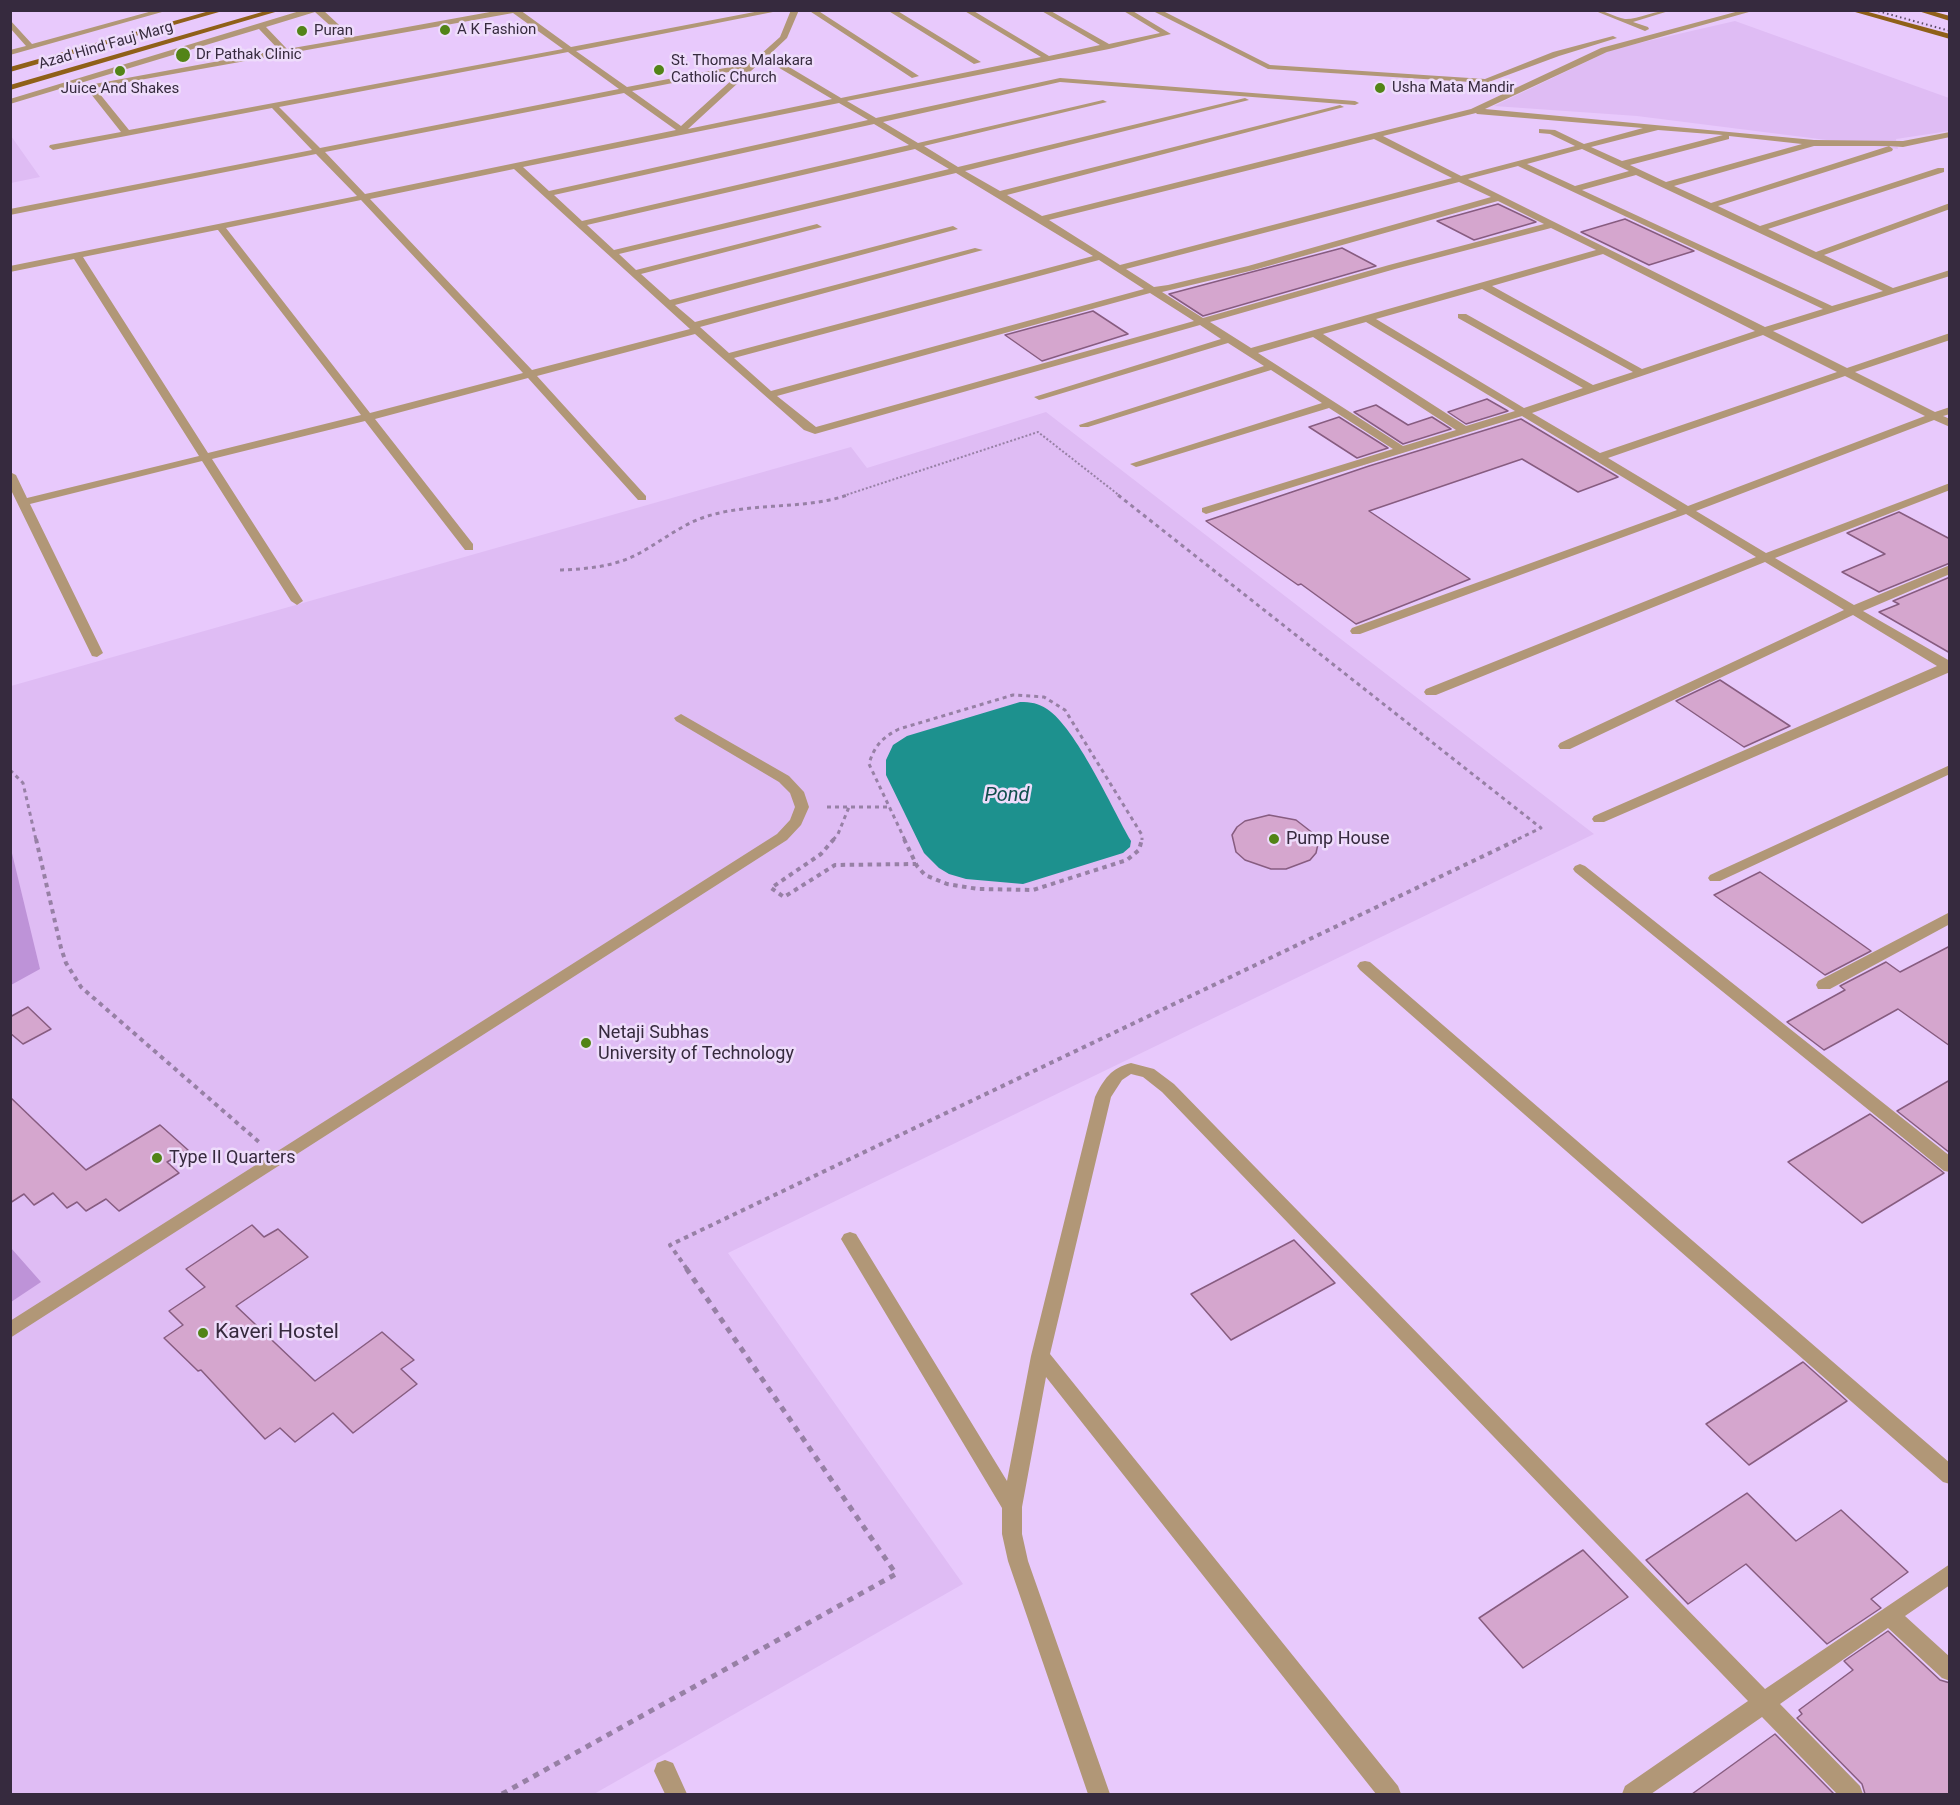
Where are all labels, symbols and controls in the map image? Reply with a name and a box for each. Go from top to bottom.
street label: Azad Hind Fauj Marg [37,18,175,74]
place label: A K Fashion [457,21,536,39]
place label: Puran [314,22,353,40]
marker: A K Fashion [438,23,452,37]
marker: Puran [295,24,309,38]
marker: Dr Pathak Clinic [174,46,192,64]
place label: Dr Pathak Clinic [196,46,302,64]
place label: St. Thomas Malakara Catholic Church [671,52,813,87]
marker: St. Thomas Malakara Catholic Church [652,63,666,77]
marker: Juice And Shakes [113,64,127,78]
place label: Usha Mata Mandir [1392,79,1514,97]
place label: Juice And Shakes [61,80,179,98]
marker: Usha Mata Mandir [1373,81,1387,95]
water label: Pond [985,784,1029,808]
place label: Pump House [1286,828,1390,850]
marker: Pump House [1267,832,1281,846]
place label: Netaji Subhas University of Technology [598,1022,794,1064]
marker: Netaji Subhas University of Technology [579,1036,593,1050]
place label: Type II Quarters [169,1147,295,1169]
marker: Type II Quarters [150,1151,164,1165]
place label: Kaveri Hostel [215,1320,339,1346]
marker: Kaveri Hostel [196,1326,210,1340]

